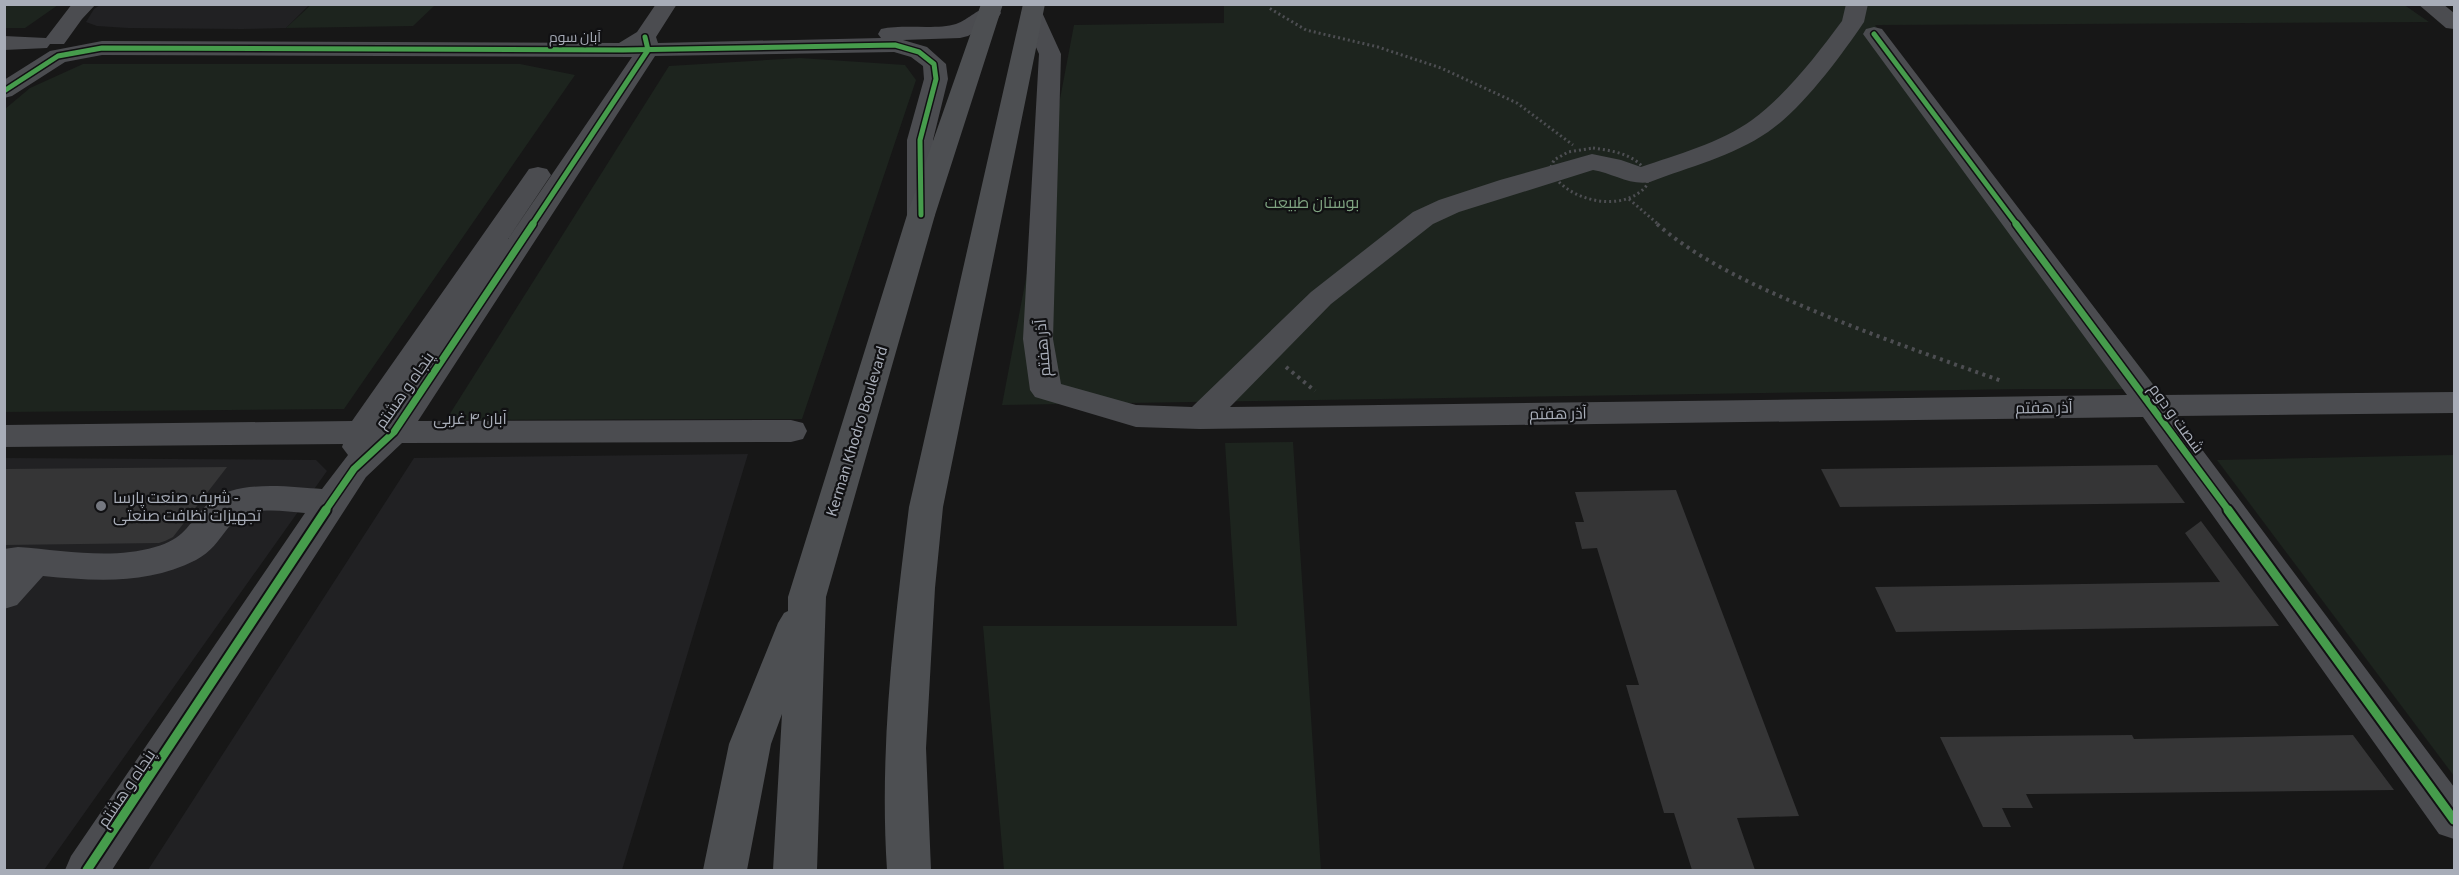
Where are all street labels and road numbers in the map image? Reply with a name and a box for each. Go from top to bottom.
street label: آبان سوم [549,28,601,48]
street label: آذر هفتم [1029,318,1056,378]
street label: Kerman Khodro Boulevard [821,343,893,519]
street label: پنجاه و هشتم [370,347,440,434]
street label: شصت و دوم [2143,379,2209,458]
street label: آذر هفتم [2015,396,2074,420]
street label: آذر هفتم [1529,402,1588,426]
street label: آبان ۴ غربی [433,408,508,430]
street label: پنجاه و هشتم [93,745,161,832]

